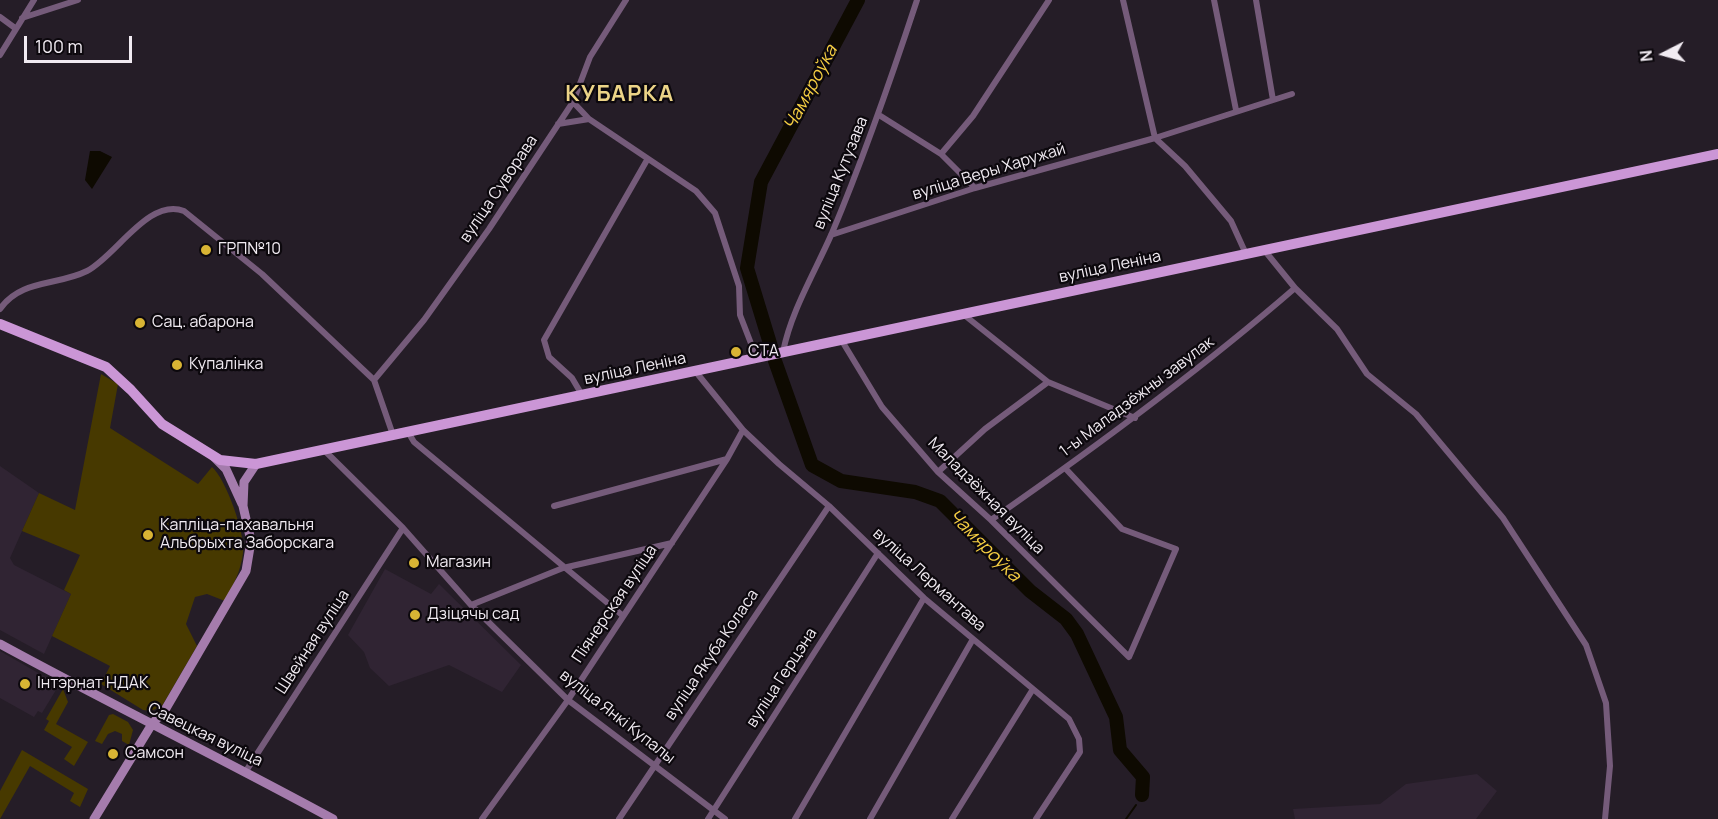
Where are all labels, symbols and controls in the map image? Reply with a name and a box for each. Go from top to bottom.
scale bar [27,24,135,62]
north arrow [1634,24,1694,84]
text: 100 m [35,34,83,58]
water label: Чамяроўка [780,42,842,134]
text: N [1635,49,1658,63]
district label: КУБАРКА [565,82,675,108]
street label: вуліца Кутузава [810,114,872,232]
street label: вуліца Суворава [456,132,542,246]
street label: вуліца Веры Харужай [910,140,1068,204]
place label: ГРП№10 [218,240,281,260]
marker: ГРП№10 [199,243,213,257]
street label: вуліца Леніна [1057,247,1163,287]
place label: Сац. абарона [152,313,254,333]
marker: Сац. абарона [133,316,147,330]
street label: 1-ы Маладзёжны завулак [1056,333,1218,461]
place label: СТА [748,342,779,362]
marker: СТА [729,345,743,359]
street label: вуліца Леніна [582,349,688,389]
place label: Купалінка [189,355,263,375]
marker: Купалінка [170,358,184,372]
street label: Маладзёжная вуліца [924,434,1048,558]
water label: Чамяроўка [943,505,1025,587]
place label: Капліца-пахавальня Альбрыхта Заборскага [160,516,334,554]
street label: вуліца Лермантава [869,524,989,636]
marker: Капліца-пахавальня Альбрыхта Заборскага [141,528,155,542]
street label: Піянерская вуліца [568,541,662,667]
place label: Магазин [426,553,491,573]
marker: Магазин [407,556,421,570]
street label: Швейная вуліца [272,586,354,698]
street label: вуліца Якуба Коласа [661,586,763,724]
place label: Дзіцячы сад [427,605,519,625]
marker: Дзіцячы сад [408,608,422,622]
street label: вуліца Герцэна [743,625,821,731]
street label: вуліца Янкі Купалы [555,666,679,768]
place label: Інтэрнат НДАК [37,674,149,694]
marker: Інтэрнат НДАК [18,677,32,691]
street label: Савецкая вуліца [144,699,266,771]
place label: Самсон [125,744,184,764]
marker: Самсон [106,747,120,761]

